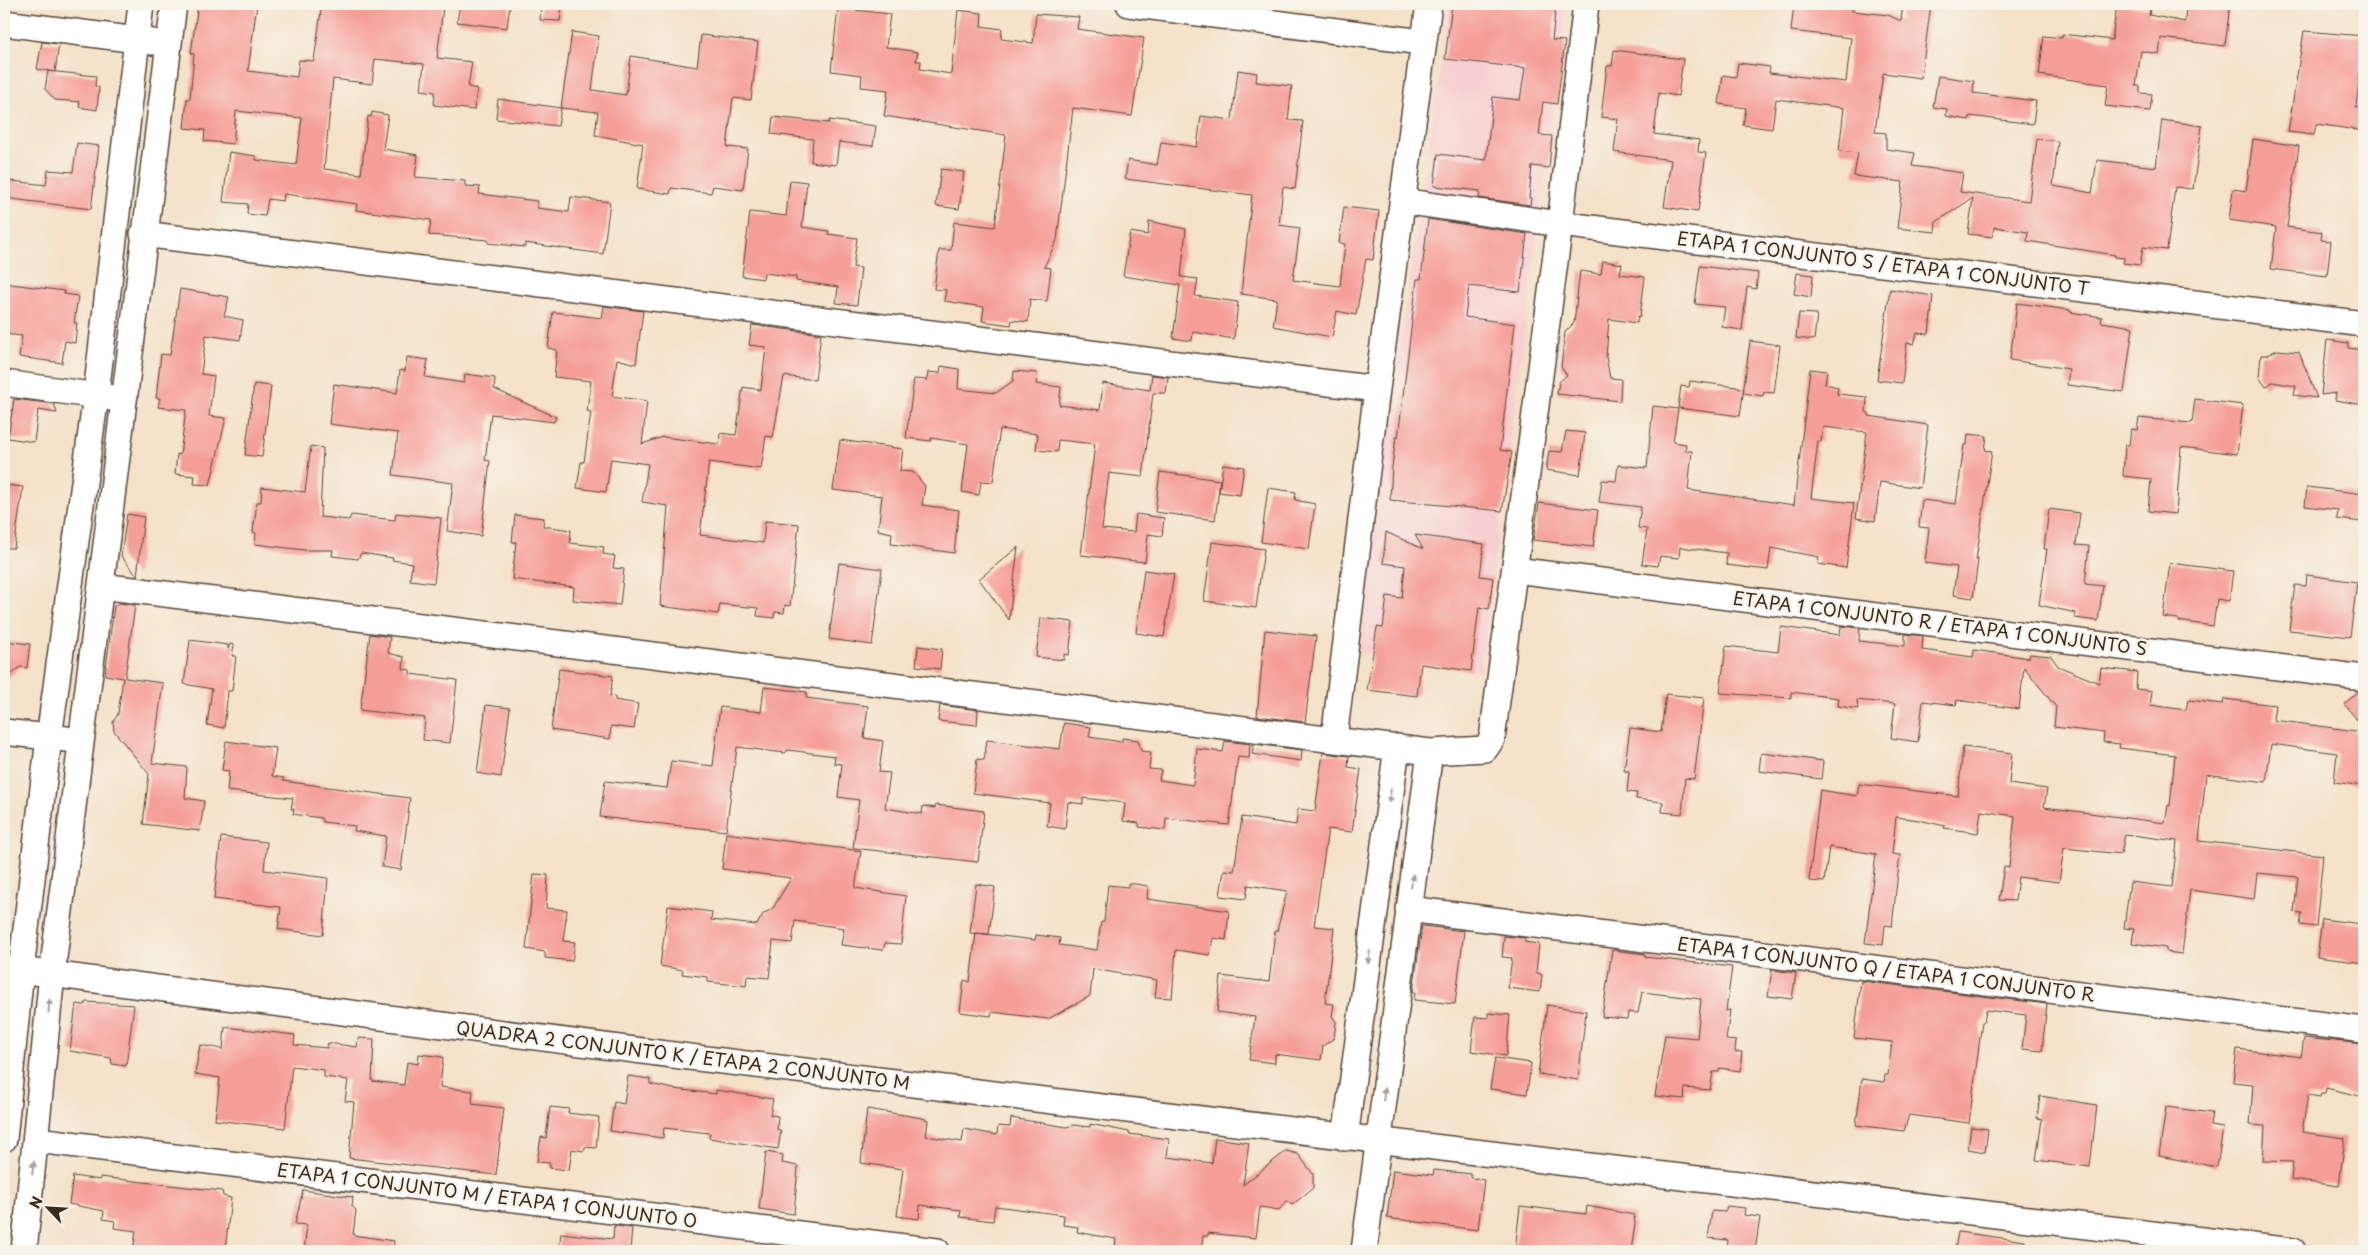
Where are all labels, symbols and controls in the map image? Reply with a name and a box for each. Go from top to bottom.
street label: ETAPA 1 CONJUNTO S / ETAPA 1 CONJUNTO T [1675,224,2092,301]
street label: ETAPA 1 CONJUNTO R / ETAPA 1 CONJUNTO S [1732,584,2149,661]
one-way arrow [1386,788,1394,804]
one-way arrow [1408,872,1416,888]
street label: ETAPA 1 CONJUNTO Q / ETAPA 1 CONJUNTO R [1676,929,2097,1008]
one-way arrow [1365,949,1373,965]
one-way arrow [45,998,53,1014]
street label: QUADRA 2 CONJUNTO K / ETAPA 2 CONJUNTO M [455,1013,912,1096]
one-way arrow [1381,1086,1389,1102]
street label: ETAPA 1 CONJUNTO M / ETAPA 1 CONJUNTO O [275,1155,699,1234]
one-way arrow [29,1160,37,1176]
north arrow [22,1182,72,1232]
text: N [24,1193,48,1212]

